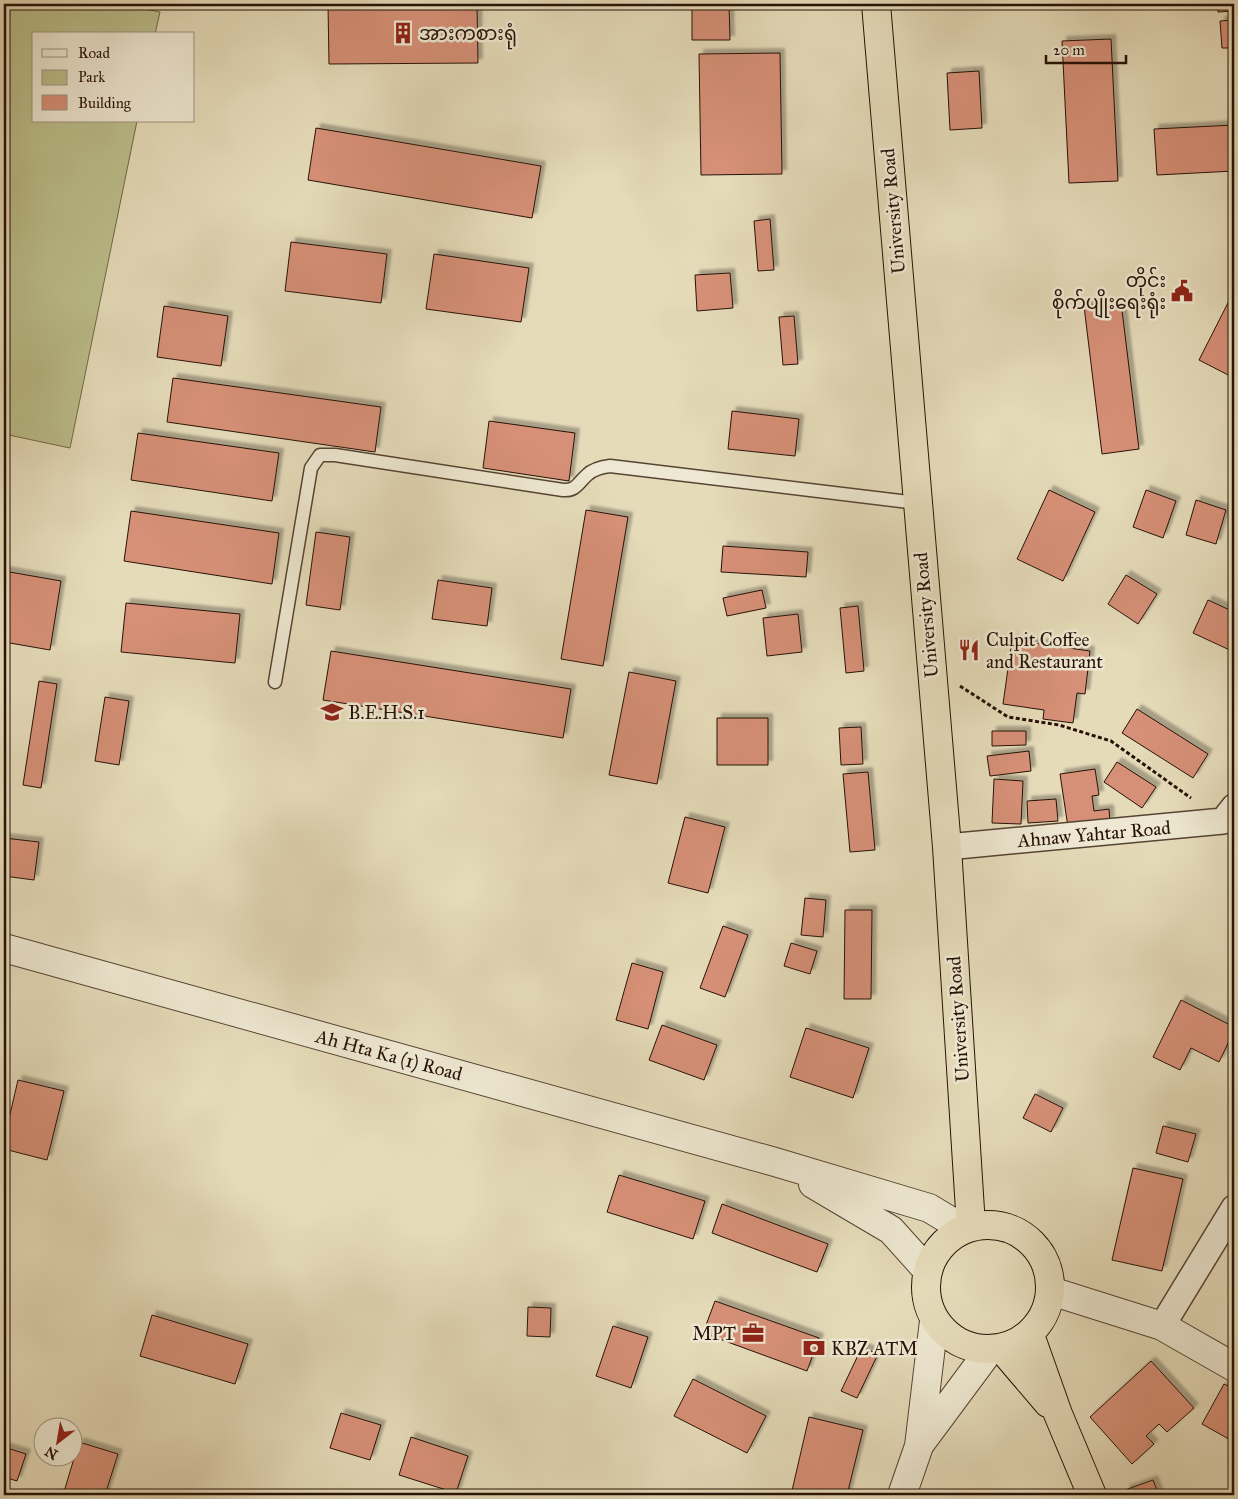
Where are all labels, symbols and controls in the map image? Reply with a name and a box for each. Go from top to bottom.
building icon: အားကစားရုံ [390,20,416,46]
place label: အားကစားရုံ [419,22,517,50]
legend [32,32,195,122]
scale bar [1046,32,1126,64]
text: 20 m [1053,41,1085,59]
text: Road [78,44,110,62]
text: Park [78,68,105,86]
text: Building [78,94,132,112]
street label: University Road [876,147,910,275]
place label: တိုင်း စိုက်ပျိုးရေးရုံး [1052,266,1166,319]
public building icon: တိုင်း စိုက်ပျိုးရေးရုံး [1169,278,1195,304]
street label: University Road [909,551,943,679]
place label: Culpit Coffee and Restaurant [986,628,1103,673]
restaurant icon: Culpit Coffee and Restaurant [956,637,982,663]
school or university icon: B.E.H.S.1 [319,699,345,725]
place label: B.E.H.S.1 [348,701,425,724]
street label: Ahnaw Yahtar Road [1015,816,1172,852]
street label: University Road [942,955,974,1083]
street label: Ah Hta Ka (1) Road [312,1024,465,1087]
office icon: MPT [740,1320,766,1346]
place label: MPT [692,1322,736,1345]
bank icon: KBZ ATM [801,1335,827,1361]
place label: KBZ ATM [831,1337,918,1360]
north arrow [32,1416,82,1466]
text: N [42,1442,61,1463]

